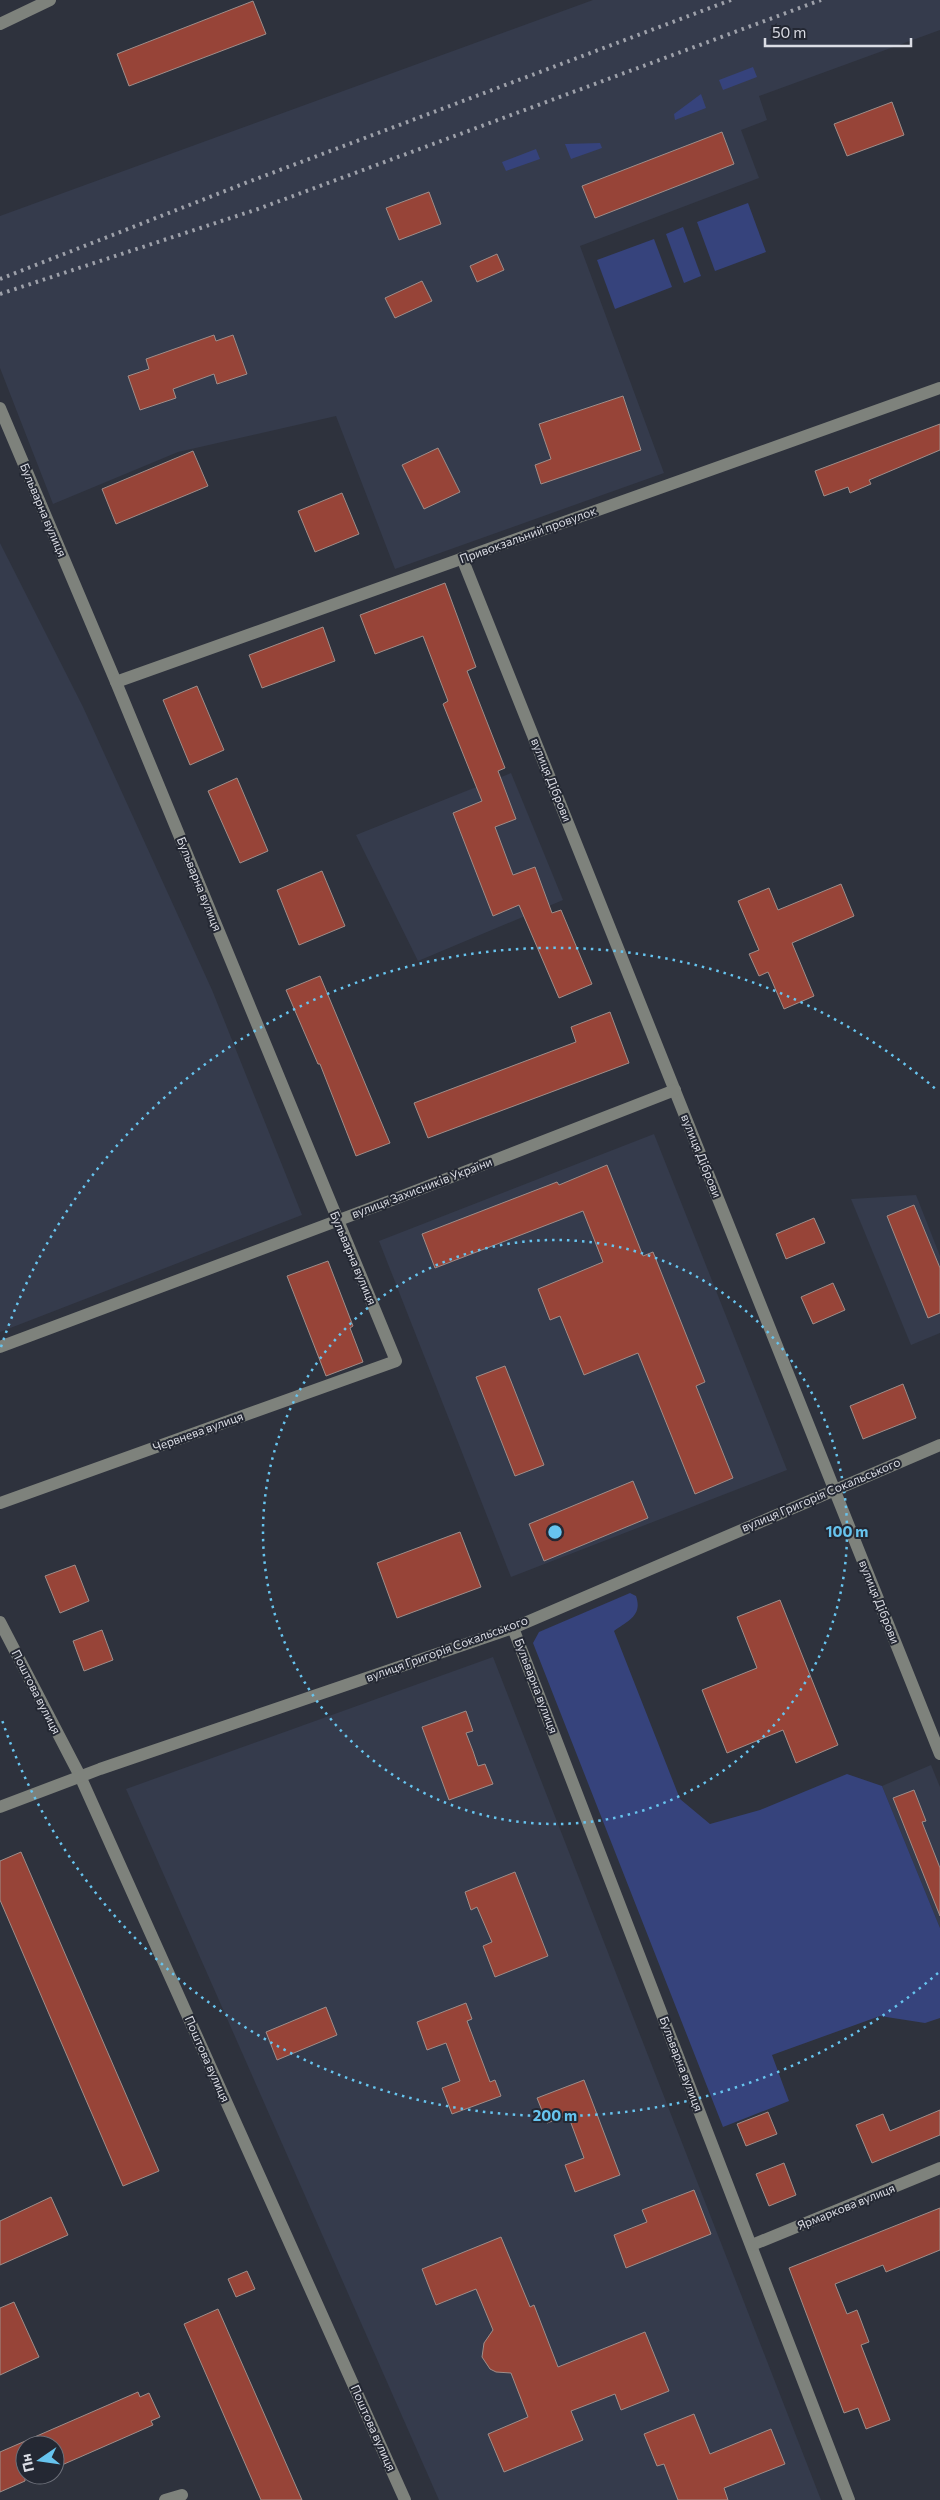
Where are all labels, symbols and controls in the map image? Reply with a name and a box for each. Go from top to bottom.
scale bar [765,15,911,47]
text: 50 m [772,23,806,41]
street label: Бульварна вулиця [18,461,70,559]
street label: Привокзальний провулок [457,503,598,565]
street label: вулиця Діброви [529,736,575,823]
street label: Бульварна вулиця [175,834,225,933]
street label: вулиця Діброви [679,1112,725,1199]
street label: вулиця Захисників України [349,1154,494,1220]
street label: Бульварна вулиця [328,1209,380,1307]
street label: Червнева вулиця [151,1408,245,1454]
street label: вулиця Григорія Сокальського [739,1454,902,1534]
text: 100 m [826,1522,868,1540]
centre of rings [546,1523,564,1541]
street label: вулиця Діброви [857,1558,903,1645]
street label: вулиця Григорія Сокальського [364,1612,529,1684]
street label: Бульварна вулиця [512,1636,561,1735]
street label: Поштова вулиця [10,1647,64,1736]
street label: Поштова вулиця [183,2013,233,2104]
street label: Бульварна вулиця [657,2014,706,2113]
text: 200 m [533,2106,577,2124]
street label: Ярмаркова вулиця [795,2180,897,2232]
street label: Поштова вулиця [349,2382,399,2473]
north arrow [15,2435,65,2485]
text: Пн [16,2452,37,2474]

